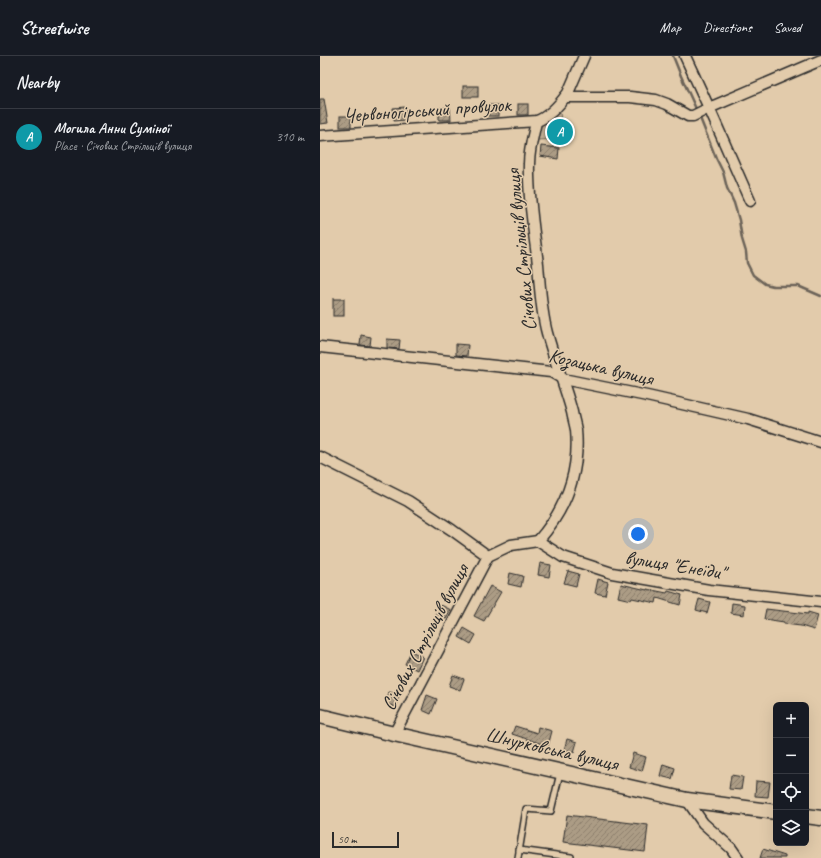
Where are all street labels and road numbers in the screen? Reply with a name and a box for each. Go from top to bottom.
street label: Червоногірський провулок [343,92,513,128]
street label: Січових Стрільців вулиця [500,166,542,332]
street label: Козацька вулиця [546,343,658,393]
street label: вулиця "Енеїди" [623,545,731,586]
street label: Січових Стрільців вулиця [376,558,475,715]
street label: Шнурковська вулиця [483,722,623,777]

